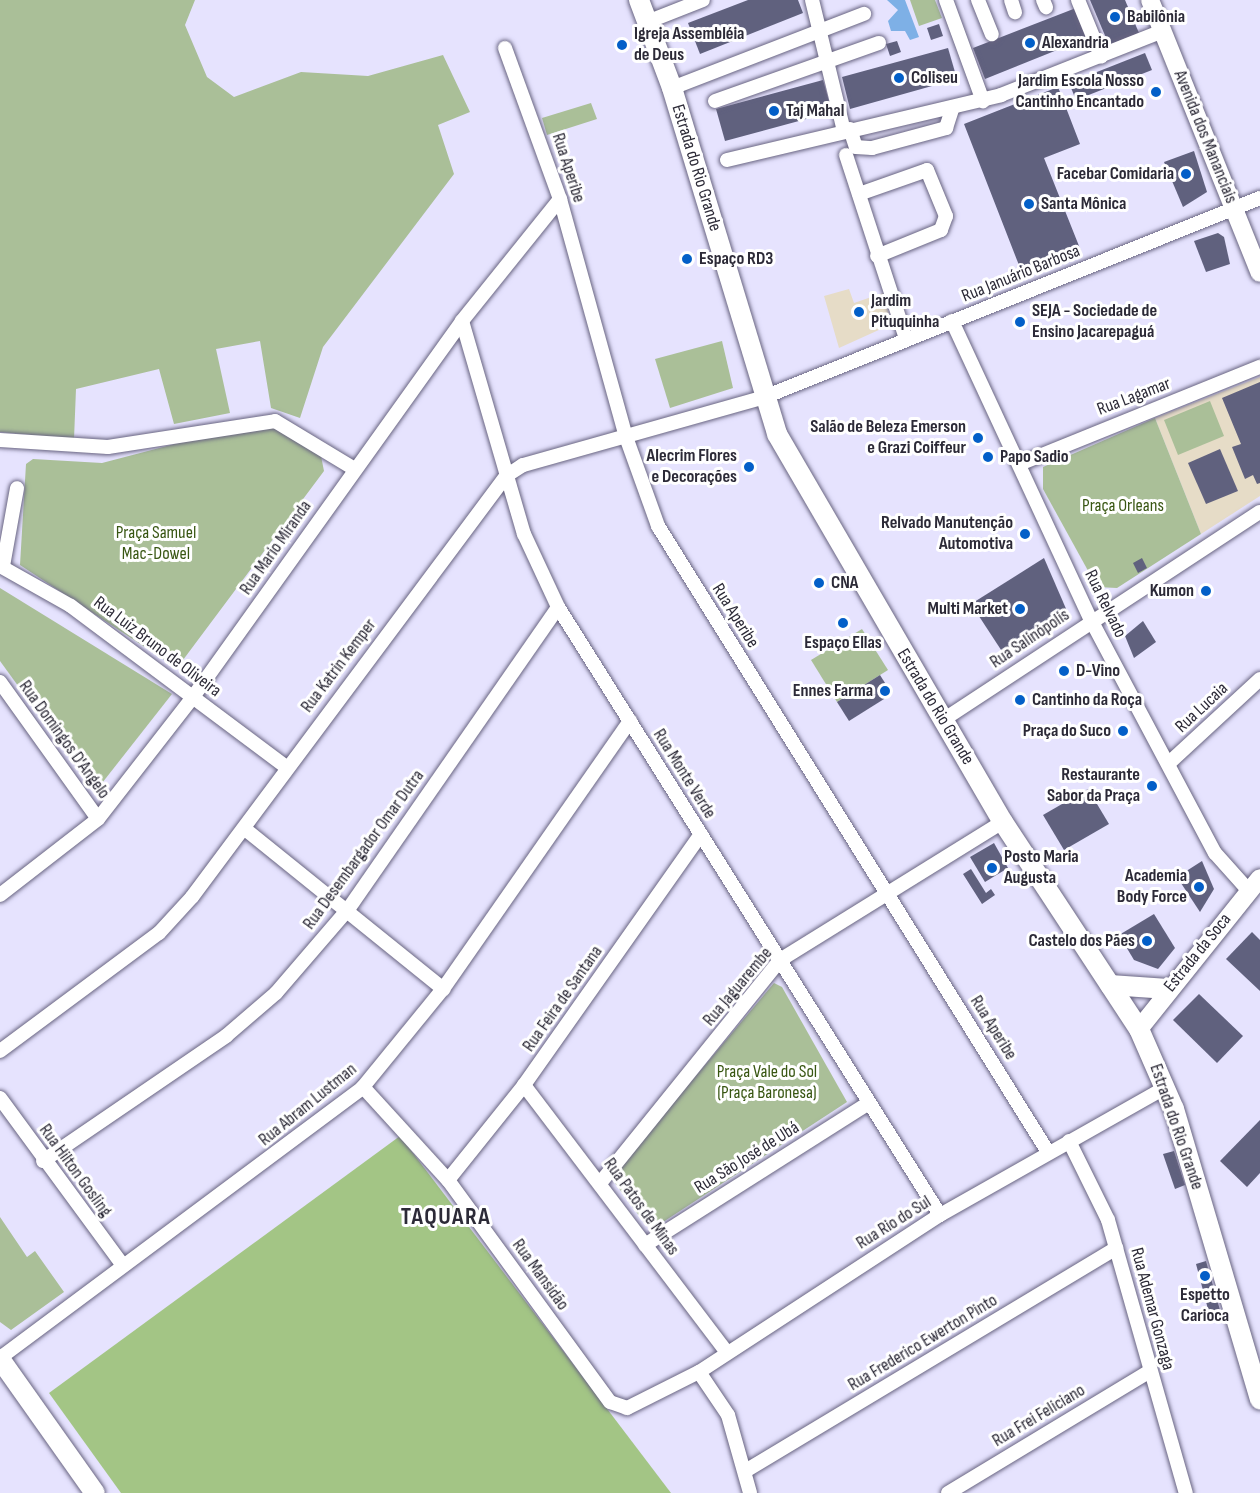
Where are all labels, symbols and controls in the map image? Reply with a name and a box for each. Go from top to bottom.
place label: Babilônia [1127,6,1185,28]
marker: Babilônia [1108,10,1122,24]
place label: Igreja Assembléia de Deus [634,24,744,66]
place label: Alexandria [1042,32,1109,54]
marker: Alexandria [1023,36,1037,50]
marker: Igreja Assembléia de Deus [615,38,629,52]
place label: Coliseu [911,67,958,89]
street label: Avenida dos Mananciais [1168,67,1242,207]
marker: Coliseu [892,71,906,85]
place label: Jardim Escola Nosso Cantinho Encantado [1016,71,1144,113]
marker: Jardim Escola Nosso Cantinho Encantado [1149,85,1163,99]
place label: Taj Mahal [786,100,844,122]
street label: Estrada do Rio Grande [666,102,726,234]
marker: Taj Mahal [767,104,781,118]
street label: Rua Aperibe [547,131,589,205]
place label: Facebar Comidaria [1057,163,1174,185]
marker: Facebar Comidaria [1179,167,1193,181]
place label: Santa Mônica [1041,193,1126,215]
marker: Santa Mônica [1022,197,1036,211]
street label: Rua Januário Barbosa [959,240,1083,308]
place label: Espaço RD3 [699,248,773,270]
marker: Espaço RD3 [680,252,694,266]
place label: Jardim Pituquinha [871,291,939,334]
place label: SEJA - Sociedade de Ensino Jacarepaguá [1032,301,1157,344]
marker: Jardim Pituquinha [852,305,866,319]
marker: SEJA - Sociedade de Ensino Jacarepaguá [1013,315,1027,329]
street label: Rua Lagamar [1094,373,1174,421]
place label: Salão de Beleza Emerson e Grazi Coiffeur [810,417,966,460]
marker: Salão de Beleza Emerson e Grazi Coiffeur [971,431,985,445]
place label: Alecrim Flores e Decorações [647,446,737,488]
place label: Papo Sadio [1000,446,1069,468]
marker: Papo Sadio [981,450,995,464]
marker: Alecrim Flores e Decorações [742,460,756,474]
park label: Praça Orleans [1082,495,1164,517]
street label: Rua Mario Miranda [236,497,316,599]
place label: Relvado Manutenção Automotiva [881,513,1013,556]
park label: Praça Samuel Mac-Dowel [116,523,196,566]
marker: Relvado Manutenção Automotiva [1018,527,1032,541]
street label: Rua Relvado [1079,566,1131,642]
place label: CNA [831,572,858,594]
marker: CNA [812,576,826,590]
street label: Rua Aperibe [707,580,763,652]
place label: Kumon [1150,580,1194,602]
marker: Kumon [1199,584,1213,598]
street label: Rua Luiz Bruno de Oliveira [89,592,225,702]
place label: Multi Market [928,598,1008,620]
marker: Multi Market [1013,602,1027,616]
street label: Rua Salinópolis [986,605,1074,673]
street label: Rua Katrin Kemper [297,615,381,717]
marker: Espaço Ellas [836,616,850,630]
place label: Espaço Ellas [804,632,882,654]
street label: Estrada do Rio Grande [892,645,978,769]
place label: D-Vino [1076,660,1120,682]
marker: D-Vino [1057,664,1071,678]
street label: Rua Domingos D'Angelo [14,677,114,803]
street label: Rua Lucaia [1171,678,1233,738]
place label: Ennes Farma [793,680,873,702]
marker: Ennes Farma [878,684,892,698]
place label: Cantinho da Roça [1032,689,1142,711]
marker: Cantinho da Roça [1013,693,1027,707]
place label: Praça do Suco [1023,720,1111,742]
marker: Praça do Suco [1116,724,1130,738]
street label: Rua Monte Verde [648,725,720,823]
place label: Restaurante Sabor da Praça [1047,765,1140,808]
street label: Rua Desembargador Omar Dutra [299,766,429,934]
marker: Restaurante Sabor da Praça [1145,779,1159,793]
place label: Posto Maria Augusta [1004,847,1079,890]
marker: Posto Maria Augusta [985,861,999,875]
place label: Academia Body Force [1117,866,1187,908]
marker: Academia Body Force [1192,880,1206,894]
street label: Estrada da Soca [1160,909,1236,997]
place label: Castelo dos Pães [1029,930,1135,952]
marker: Castelo dos Pães [1140,934,1154,948]
street label: Rua Feira de Santana [518,942,608,1056]
street label: Rua Jaguarembe [699,943,777,1031]
street label: Rua Aperibe [965,992,1021,1064]
street label: Rua Abram Lustman [255,1059,361,1151]
street label: Estrada do Rio Grande [1144,1061,1208,1193]
park label: Praça Vale do Sol (Praça Baronesa) [717,1062,817,1104]
street label: Rua São José de Ubá [691,1117,803,1199]
street label: Rua Hilton Gosling [34,1120,116,1222]
street label: Rua Patos de Minas [599,1154,683,1260]
street label: Rua Rio do Sul [853,1192,935,1254]
district label: TAQUARA [401,1203,491,1231]
street label: Rua Mansidão [507,1235,573,1315]
street label: Rua Ademar Gonzaga [1125,1245,1179,1373]
marker: Espetto Carioca [1198,1269,1212,1283]
place label: Espetto Carioca [1180,1285,1230,1328]
street label: Rua Frederico Ewerton Pinto [844,1290,1002,1396]
street label: Rua Frei Feliciano [989,1380,1089,1452]

